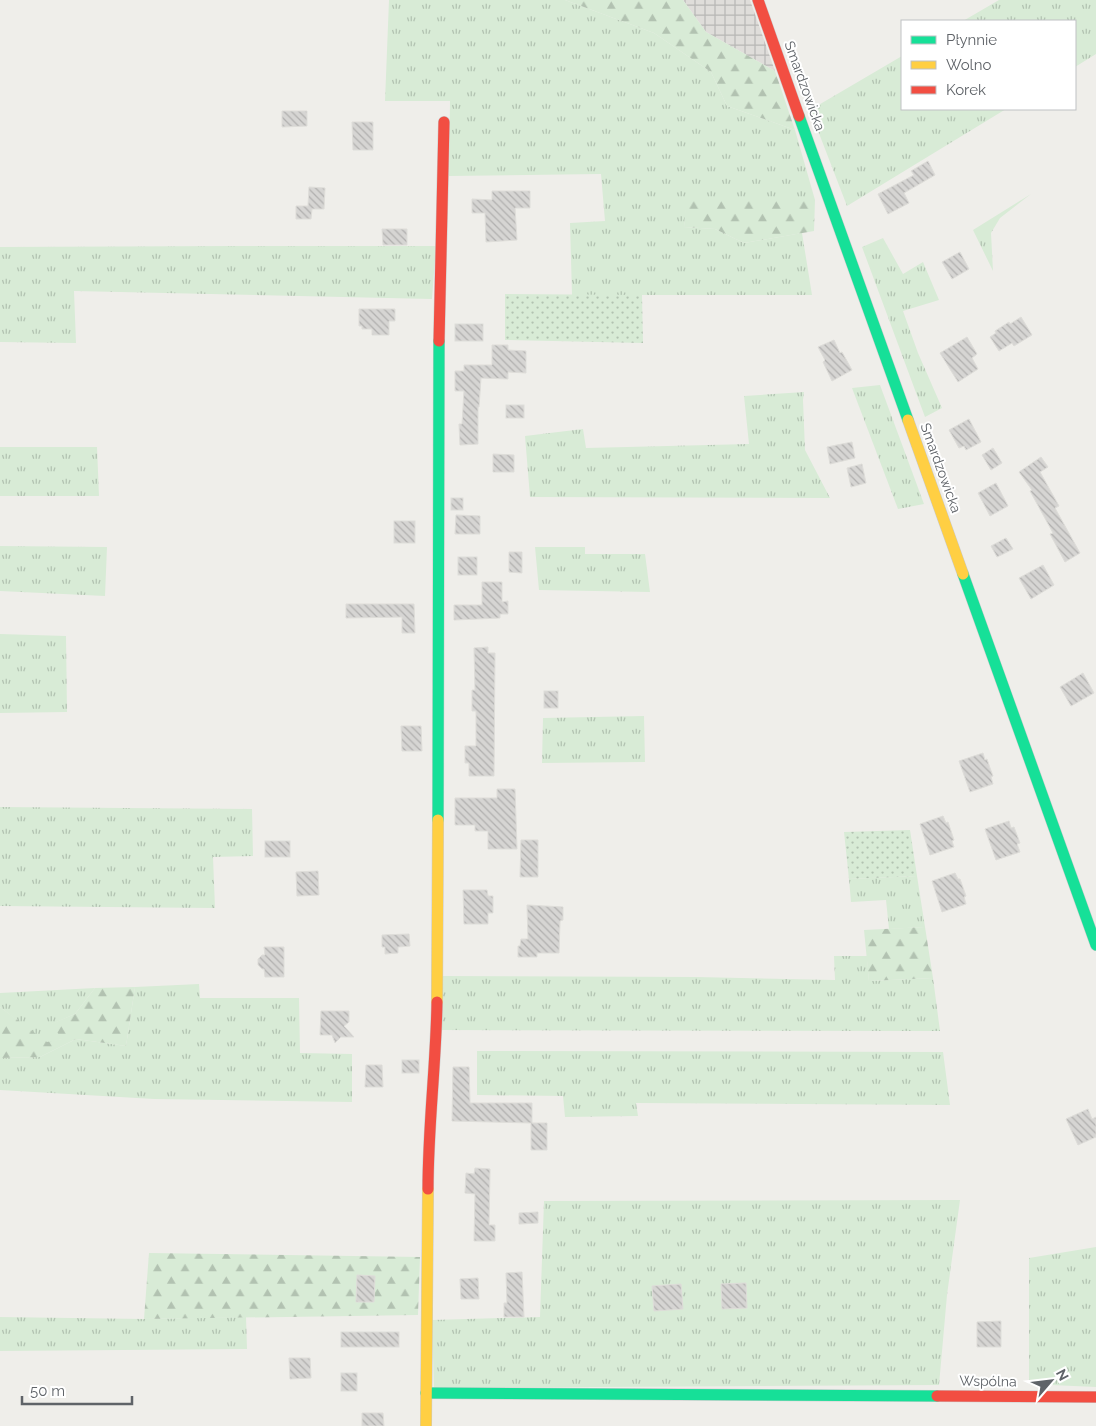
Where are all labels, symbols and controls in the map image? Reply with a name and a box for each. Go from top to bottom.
legend [901,20,1076,110]
text: Płynnie [946,31,997,49]
street label: Smardzowicka [781,39,829,133]
text: Wolno [946,56,991,74]
text: Korek [946,81,986,99]
street label: Smardzowicka [917,421,965,515]
north arrow [1026,1356,1076,1406]
text: N [1053,1366,1072,1383]
street label: Wspólna [959,1373,1017,1389]
scale bar [22,1374,132,1406]
text: 50 m [30,1382,65,1400]

